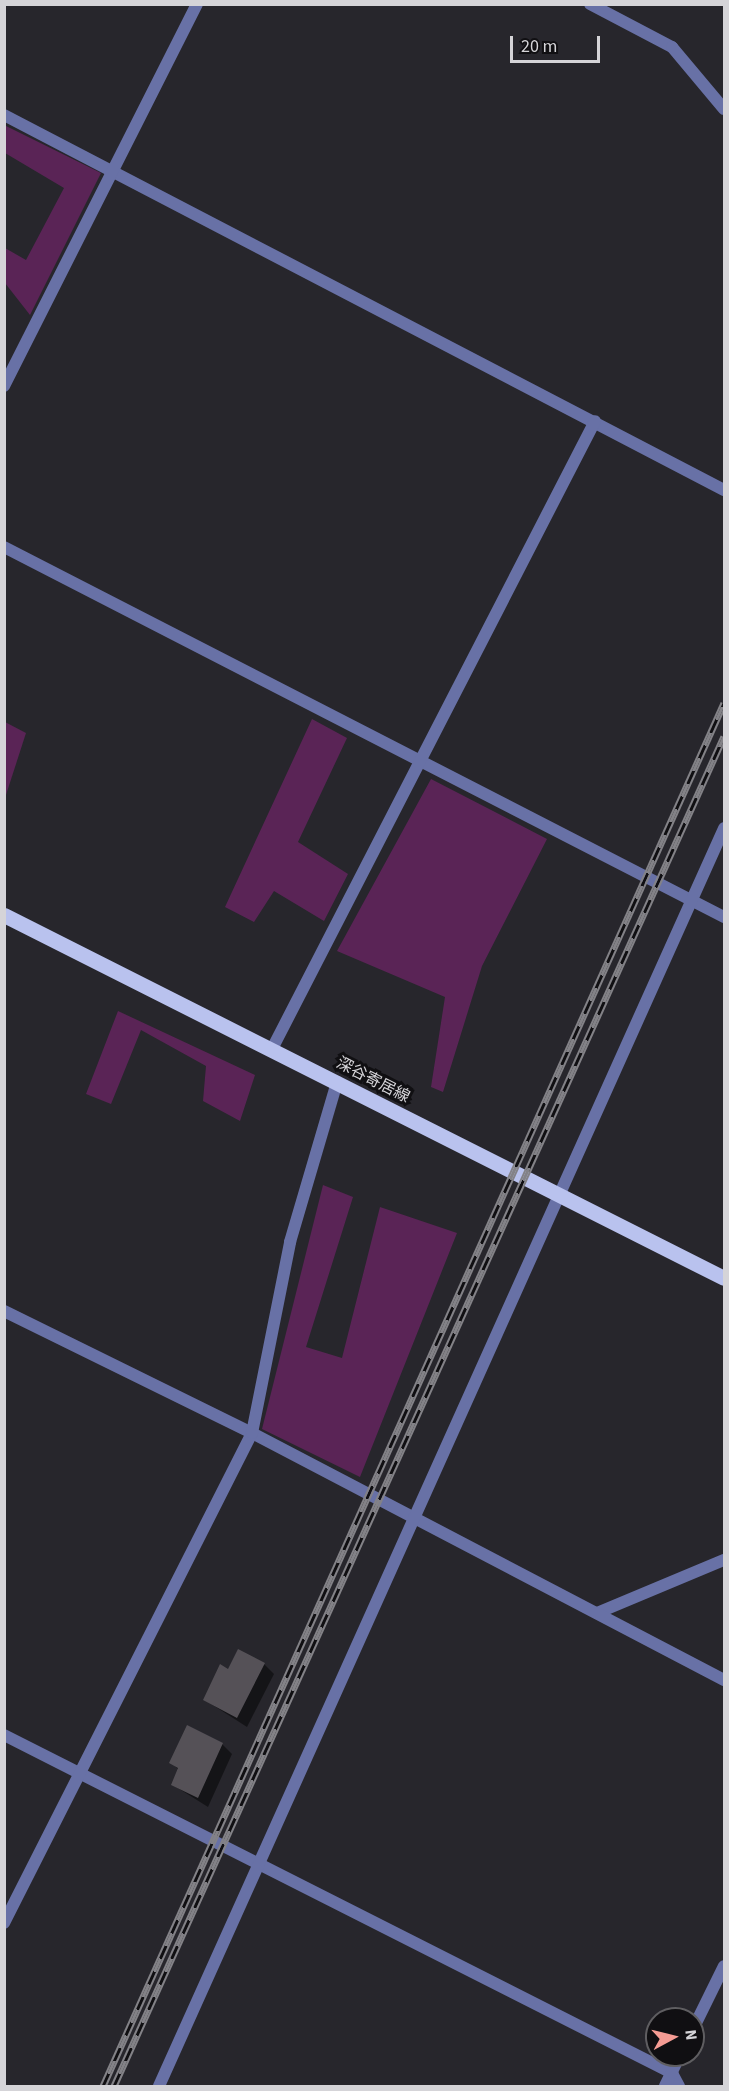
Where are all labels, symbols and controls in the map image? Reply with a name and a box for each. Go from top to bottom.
scale bar [513,24,603,62]
text: 20 m [521,34,557,59]
street label: 深谷寄居線 [333,1053,413,1107]
north arrow [645,2007,705,2067]
text: N [679,2028,702,2042]

